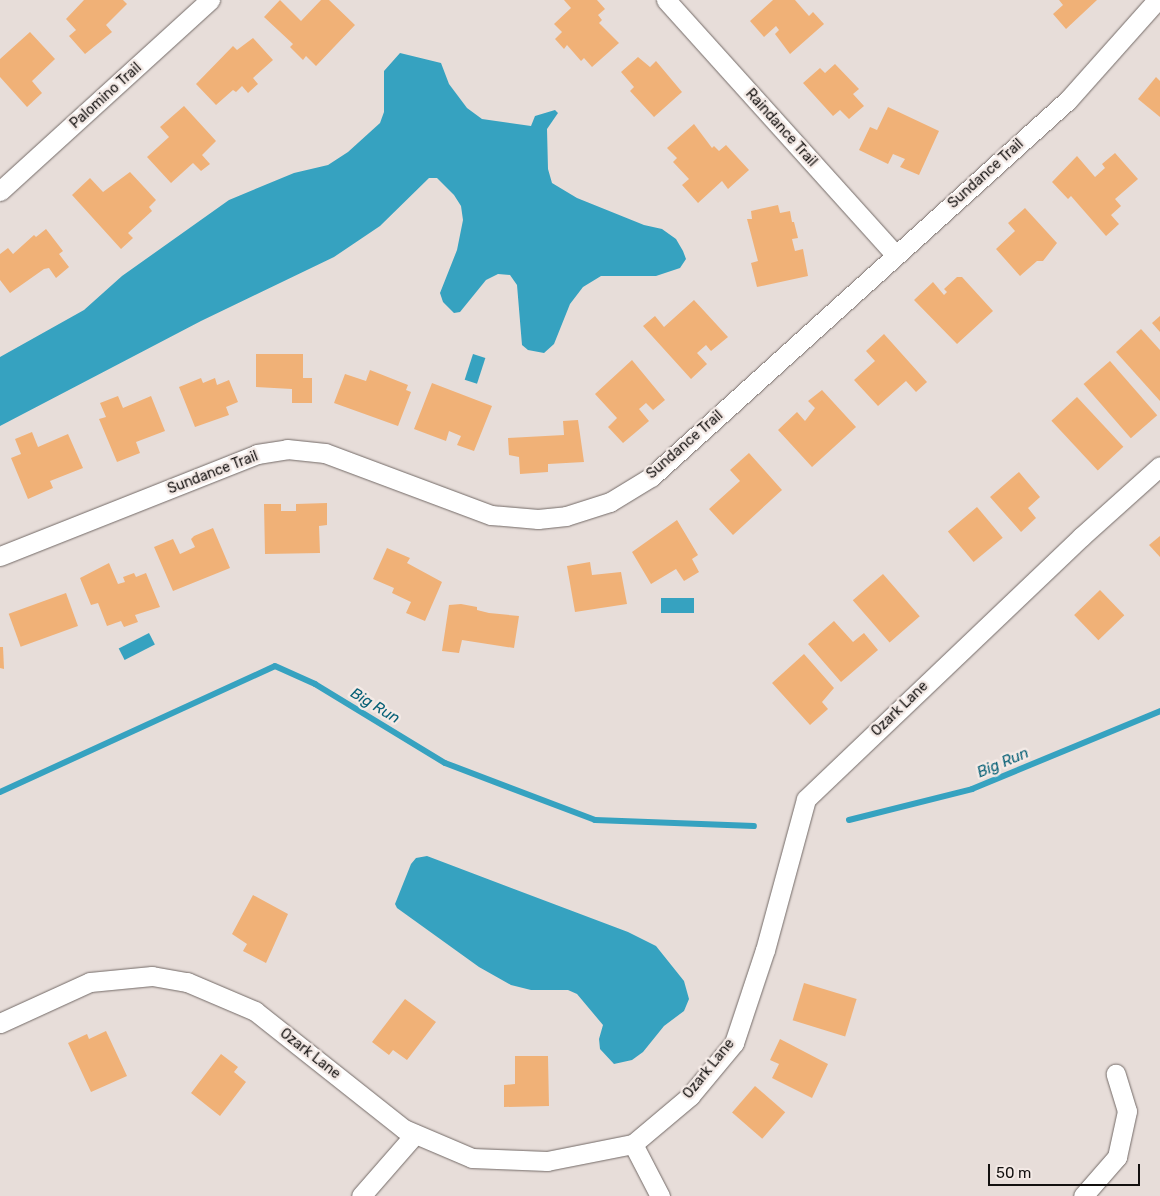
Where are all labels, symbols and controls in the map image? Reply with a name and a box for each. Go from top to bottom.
street label: Palomino Trail [67,59,145,133]
street label: Raindance Trail [742,86,820,170]
street label: Sundance Trail [945,136,1027,212]
street label: Sundance Trail [643,407,727,483]
street label: Sundance Trail [165,448,261,498]
street label: Ozark Lane [868,678,932,740]
water label: Big Run [347,684,403,728]
water label: Big Run [974,744,1032,782]
street label: Ozark Lane [276,1025,344,1083]
street label: Ozark Lane [680,1036,738,1102]
scale bar [990,1154,1142,1186]
text: 50 m [996,1164,1031,1182]

